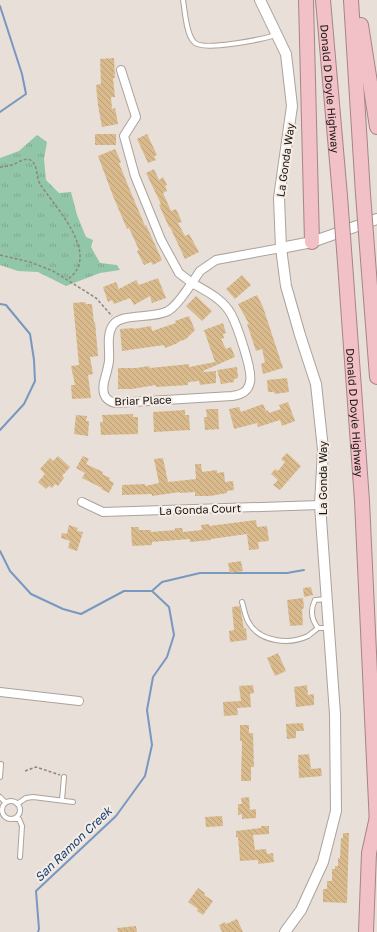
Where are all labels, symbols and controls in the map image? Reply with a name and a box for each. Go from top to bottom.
street label: Donald D Doyle Highway [319,24,343,154]
street label: La Gonda Way [273,122,297,198]
street label: Donald D Doyle Highway [345,348,367,477]
street label: Briar Place [114,393,172,407]
street label: La Gonda Way [316,441,329,515]
street label: La Gonda Court [159,501,241,517]
water label: San Ramon Creek [31,803,116,885]

